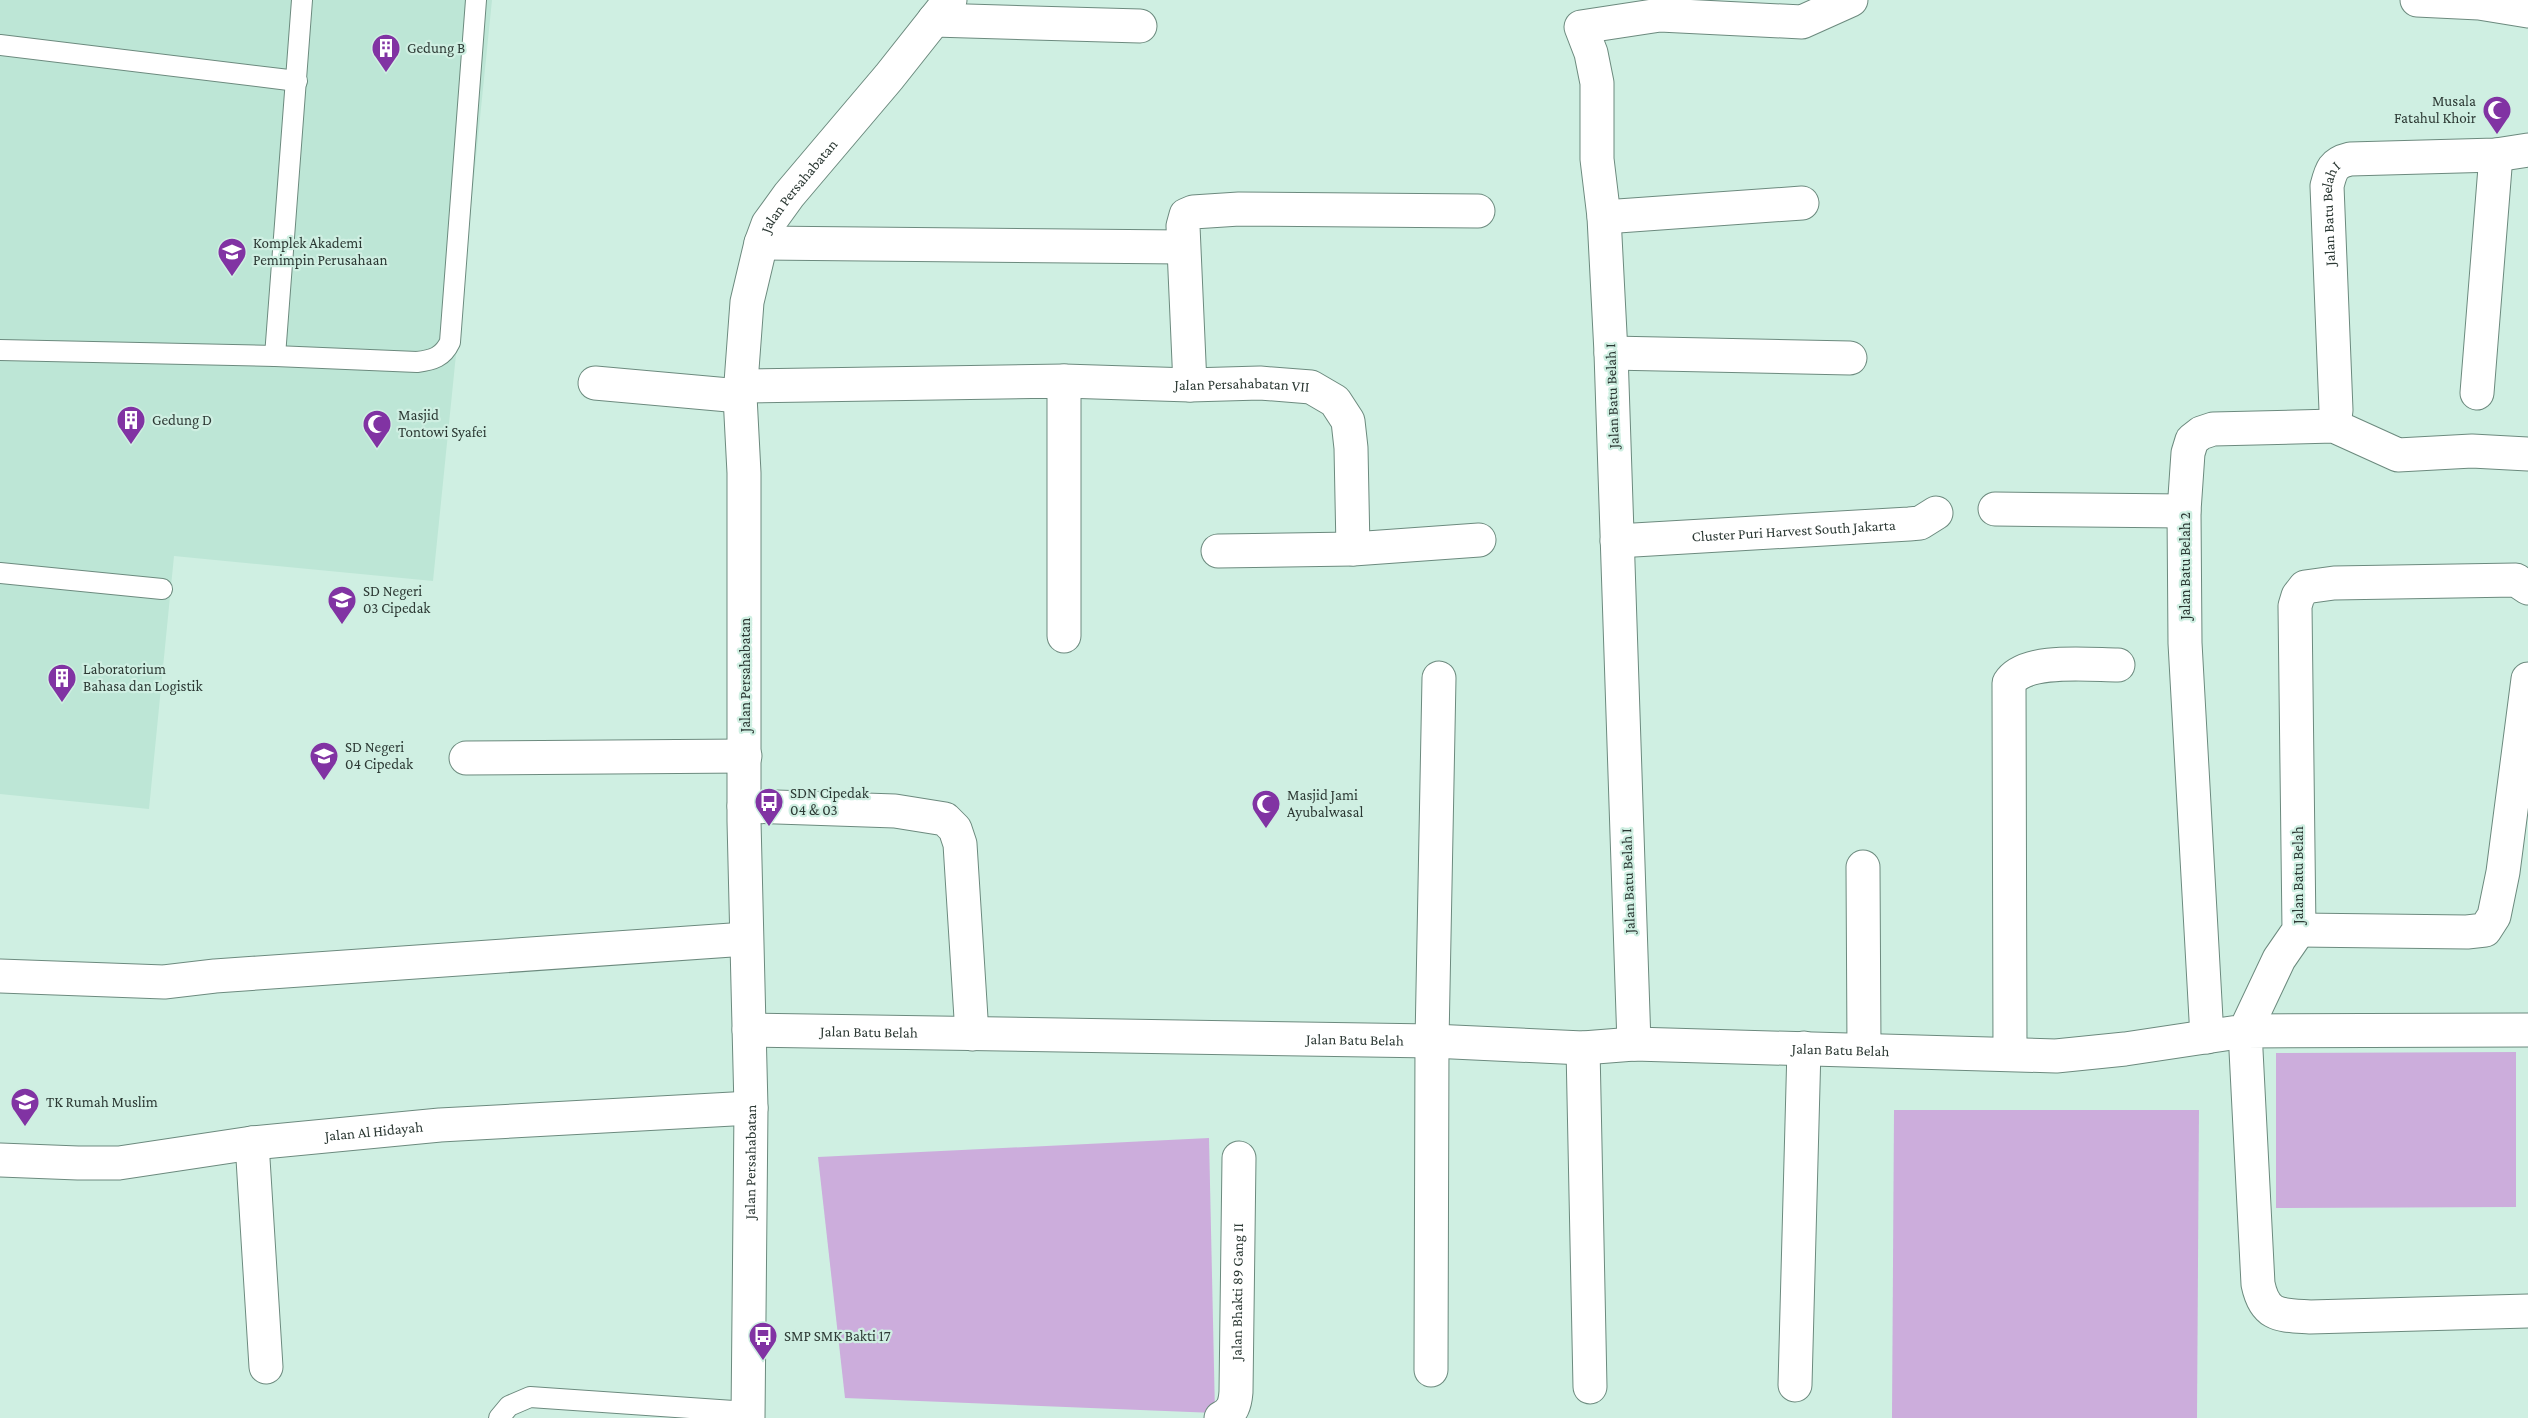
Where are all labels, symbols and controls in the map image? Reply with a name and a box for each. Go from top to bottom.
building icon: Gedung B [370,32,402,74]
place label: Gedung B [407,40,465,57]
place label: Musala Fatahul Khoir [2394,93,2477,126]
mosque icon: Musala Fatahul Khoir [2481,94,2513,136]
street label: Jalan Persahabatan [757,136,840,237]
street label: Jalan Batu Belah I [2319,158,2343,268]
place label: Komplek Akademi Pemimpin Perusahaan [253,235,387,269]
school or university icon: Komplek Akademi Pemimpin Perusahaan [216,236,248,278]
street label: Jalan Batu Belah I [1602,343,1623,451]
street label: Jalan Persahabatan VII [1172,375,1310,395]
building icon: Gedung D [115,404,147,446]
place label: Masjid Tontowi Syafei [398,407,487,441]
mosque icon: Masjid Tontowi Syafei [361,408,393,450]
place label: Gedung D [152,412,212,429]
street label: Jalan Batu Belah 2 [2177,512,2194,622]
street label: Cluster Puri Harvest South Jakarta [1691,517,1896,545]
place label: SD Negeri 03 Cipedak [363,583,431,617]
school or university icon: SD Negeri 03 Cipedak [326,584,358,626]
street label: Jalan Persahabatan [737,618,754,734]
place label: Laboratorium Bahasa dan Logistik [83,661,203,695]
building icon: Laboratorium Bahasa dan Logistik [46,662,78,704]
place label: SD Negeri 04 Cipedak [345,739,414,773]
school or university icon: SD Negeri 04 Cipedak [308,740,340,782]
place label: SDN Cipedak 04 & 03 [790,785,870,818]
bus stop icon: SDN Cipedak 04 & 03 [753,786,785,828]
place label: Masjid Jami Ayubalwasal [1287,787,1363,821]
mosque icon: Masjid Jami Ayubalwasal [1250,788,1282,830]
street label: Jalan Batu Belah [2290,826,2307,926]
street label: Jalan Batu Belah I [1618,828,1639,936]
street label: Jalan Batu Belah [818,1023,918,1041]
street label: Jalan Batu Belah [1304,1031,1404,1049]
street label: Jalan Batu Belah [1789,1040,1890,1059]
school or university icon: TK Rumah Muslim [9,1086,41,1128]
place label: TK Rumah Muslim [46,1094,158,1110]
street label: Jalan Persahabatan [742,1105,759,1221]
street label: Jalan Al Hidayah [322,1119,424,1145]
street label: Jalan Bhakti 89 Gang II [1228,1223,1247,1363]
bus stop icon: SMP SMK Bakti 17 [747,1320,779,1362]
place label: SMP SMK Bakti 17 [784,1328,891,1344]

